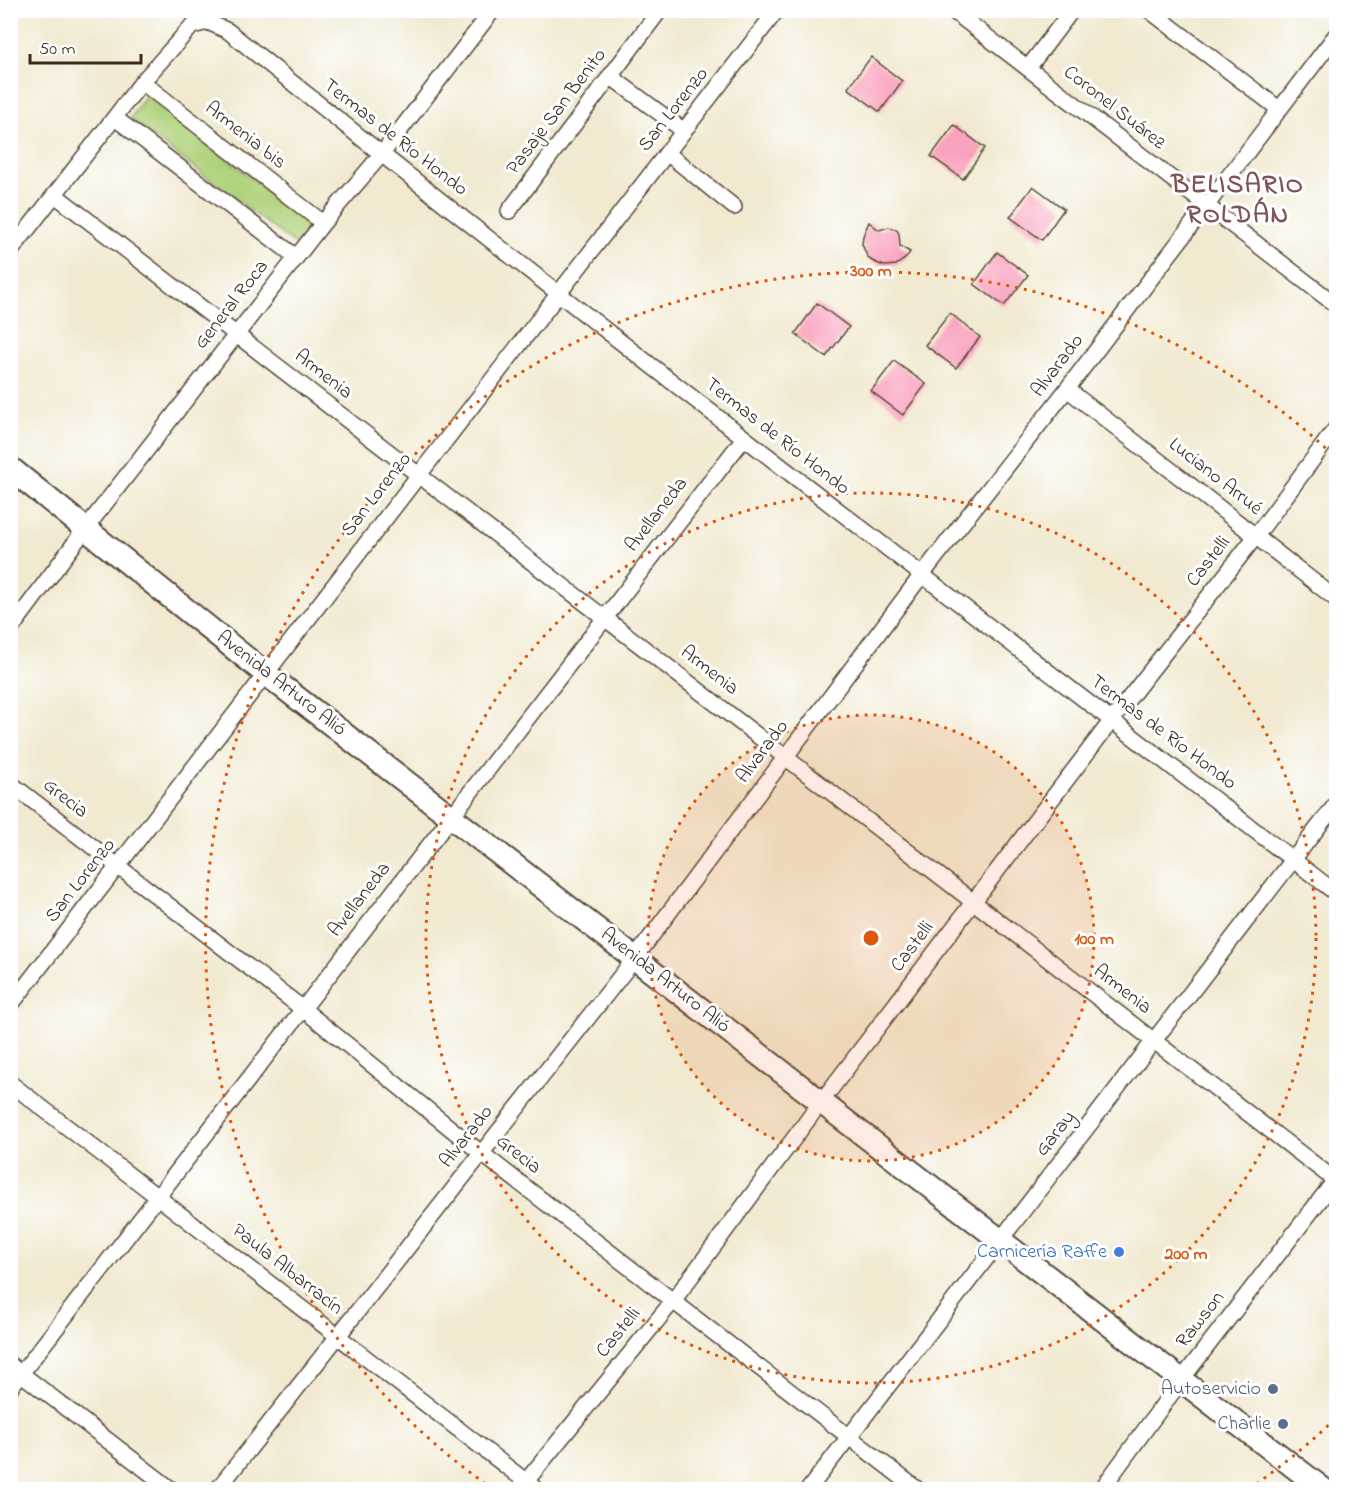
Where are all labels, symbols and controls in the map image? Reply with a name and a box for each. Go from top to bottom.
scale bar [30,27,141,65]
text: 50 m [39,37,76,63]
street label: Pasaje San Benito [500,43,614,181]
street label: Coronel Suárez [1057,59,1172,158]
street label: San Lorenzo [632,62,716,158]
street label: Termas de Río Hondo [316,72,474,204]
street label: Armenia bis [198,95,292,177]
district label: BELISARIO ROLDÁN [1171,167,1304,235]
street label: General Roca [188,254,276,356]
text: 300 m [849,259,892,285]
street label: Alvarado [1025,328,1091,404]
street label: Armenia [288,343,358,407]
street label: Termas de Río Hondo [698,371,856,503]
street label: Luciano Arrué [1162,431,1268,523]
street label: San Lorenzo [335,447,419,543]
street label: Avellaneda [618,471,696,559]
street label: Castelli [1180,530,1238,594]
street label: Avenida Arturo Alió [210,624,352,744]
street label: Armenia [674,639,744,703]
street label: Termas de Río Hondo [1084,668,1242,798]
street label: Alvarado [730,714,796,790]
street label: Grecia [36,772,94,826]
street label: San Lorenzo [39,833,123,929]
street label: Avellaneda [321,856,399,944]
street label: Castelli [884,915,942,979]
street label: Avenida Arturo Alió [594,921,736,1041]
text: 100 m [1074,927,1114,953]
centre of rings [861,928,881,948]
street label: Armenia [1087,958,1157,1022]
street label: Alvarado [433,1099,501,1175]
street label: Garay [1029,1105,1083,1163]
street label: Grecia [489,1128,547,1182]
street label: Paula Albarracín [225,1217,349,1323]
place label: Carnicería Raffe [977,1238,1107,1267]
text: 200 m [1164,1242,1208,1268]
marker: Carnicería Raffe [1112,1245,1126,1259]
street label: Rawson [1169,1285,1233,1355]
street label: Castelli [589,1301,649,1365]
place label: Autoservicio [1161,1375,1261,1404]
marker: Autoservicio [1266,1382,1280,1396]
place label: Charlie [1218,1410,1271,1439]
marker: Charlie [1276,1417,1290,1431]

